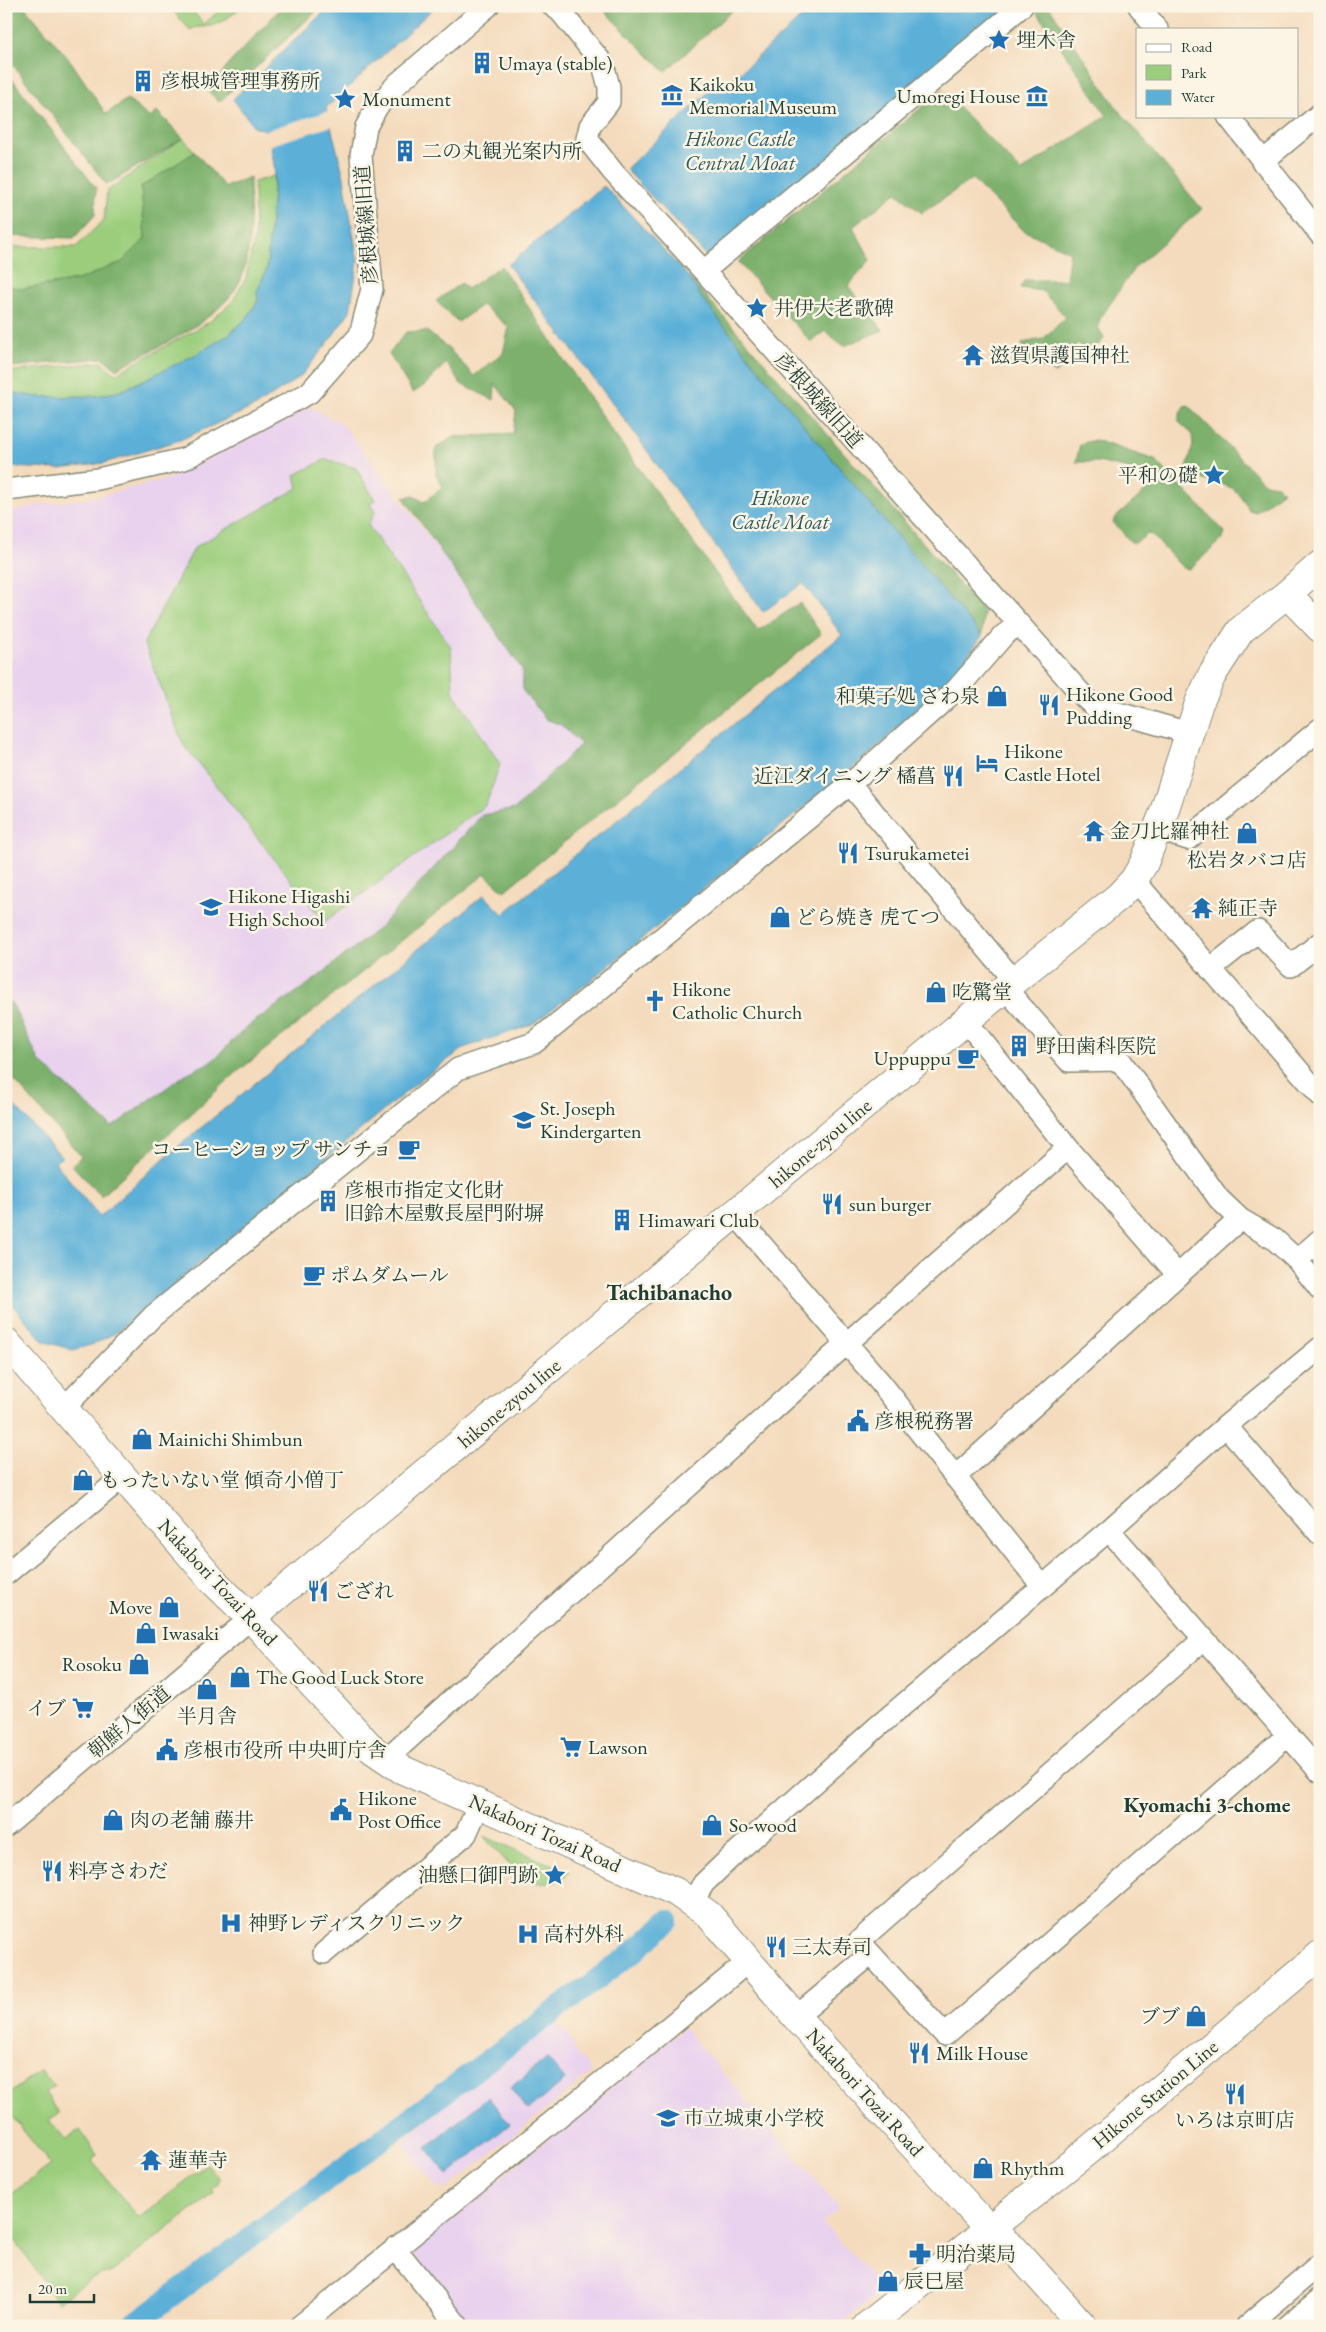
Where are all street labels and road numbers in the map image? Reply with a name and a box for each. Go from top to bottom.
street label: 彦根城線旧道 [349,164,383,286]
street label: 彦根城線旧道 [769,347,869,453]
street label: hikone-zyou line [763,1092,877,1194]
street label: hikone-zyou line [452,1352,566,1454]
street label: Nakabori Tozai Road [153,1513,284,1652]
street label: 朝鮮人街道 [82,1680,176,1764]
street label: Nakabori Tozai Road [465,1788,626,1879]
street label: Nakabori Tozai Road [800,2022,930,2162]
street label: Hikone Station Line [1087,2033,1224,2154]

